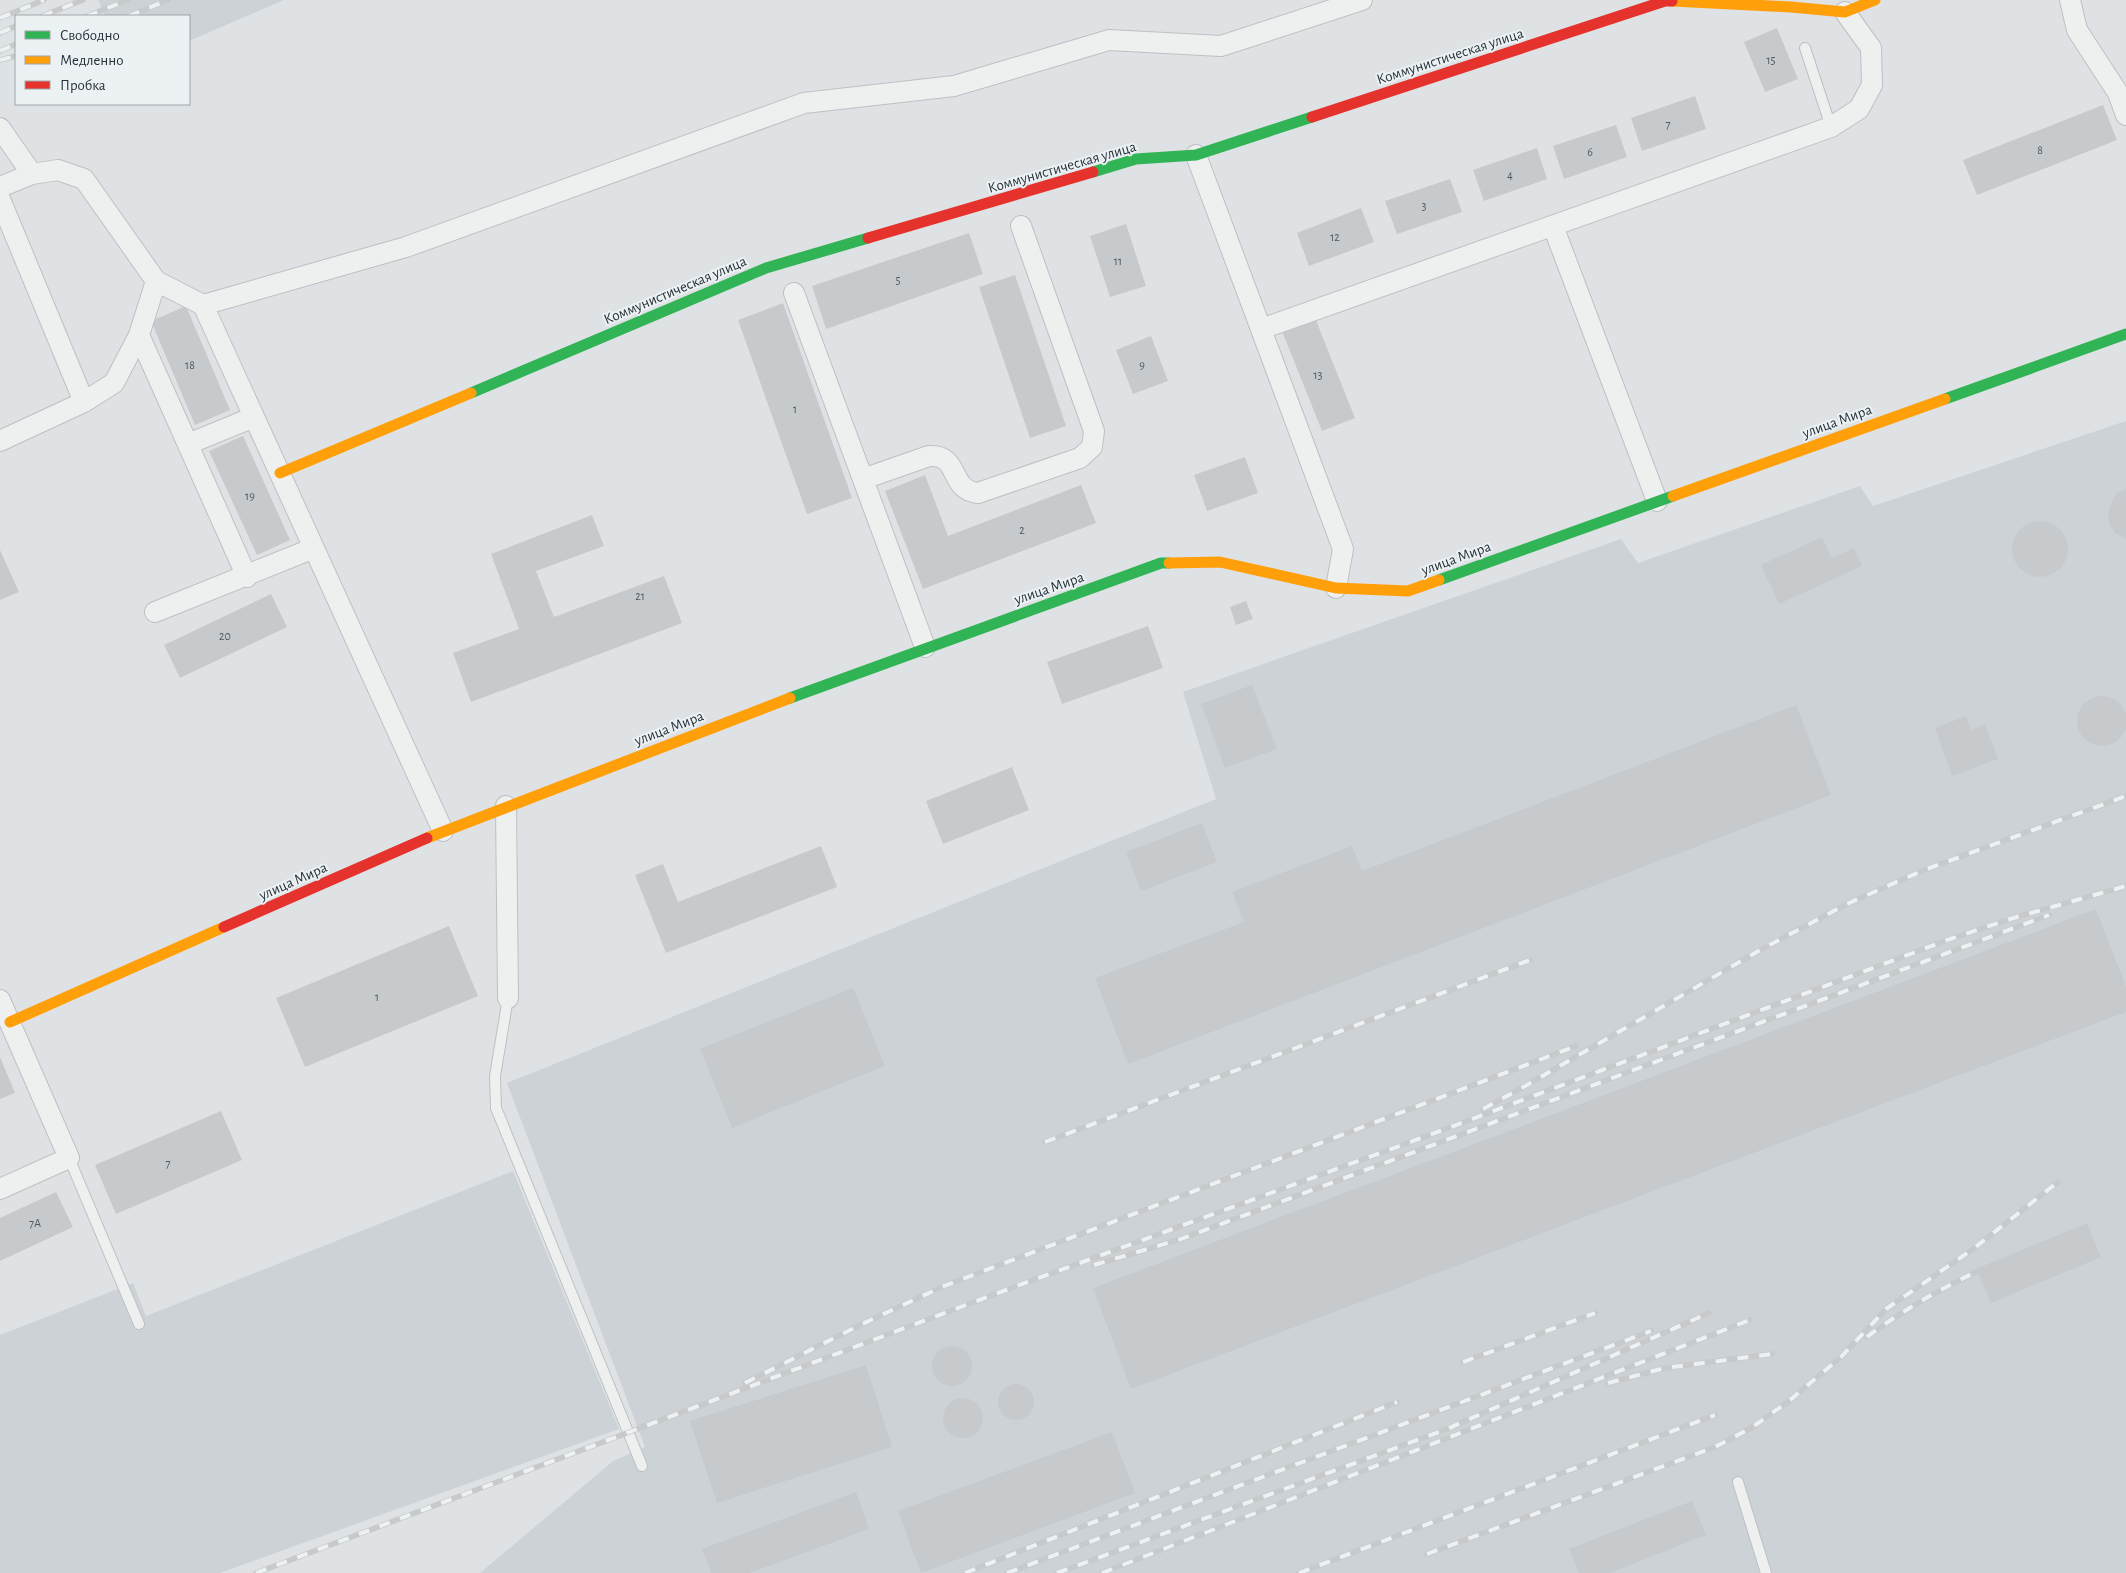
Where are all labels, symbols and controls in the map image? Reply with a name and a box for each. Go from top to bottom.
legend [15,15,190,105]
street label: Коммунистическая улица [1375,26,1526,87]
text: Свободно [60,28,120,43]
text: Медленно [60,53,124,68]
house number: 15 [1766,54,1776,66]
text: Пробка [60,78,106,93]
house number: 7 [1665,118,1671,130]
street label: Коммунистическая улица [986,139,1138,196]
house number: 8 [2037,144,2043,156]
house number: 6 [1587,146,1593,158]
house number: 4 [1507,169,1513,181]
house number: 3 [1422,200,1427,212]
house number: 12 [1330,231,1340,243]
street label: Коммунистическая улица [602,254,749,327]
house number: 11 [1114,255,1122,267]
house number: 5 [895,274,901,286]
house number: 18 [185,359,195,371]
house number: 9 [1139,359,1145,371]
house number: 13 [1313,369,1323,381]
street label: улица Мира [1799,402,1874,441]
house number: 1 [793,403,797,415]
house number: 19 [245,490,255,502]
house number: 2 [1019,524,1025,536]
street label: улица Мира [1418,539,1493,578]
street label: улица Мира [1011,569,1086,608]
house number: 21 [635,590,645,602]
house number: 20 [219,630,231,642]
street label: улица Мира [632,708,706,749]
street label: улица Мира [256,860,330,904]
house number: 1 [375,991,379,1003]
house number: 7 [165,1157,171,1169]
house number: 7А [29,1217,41,1229]

